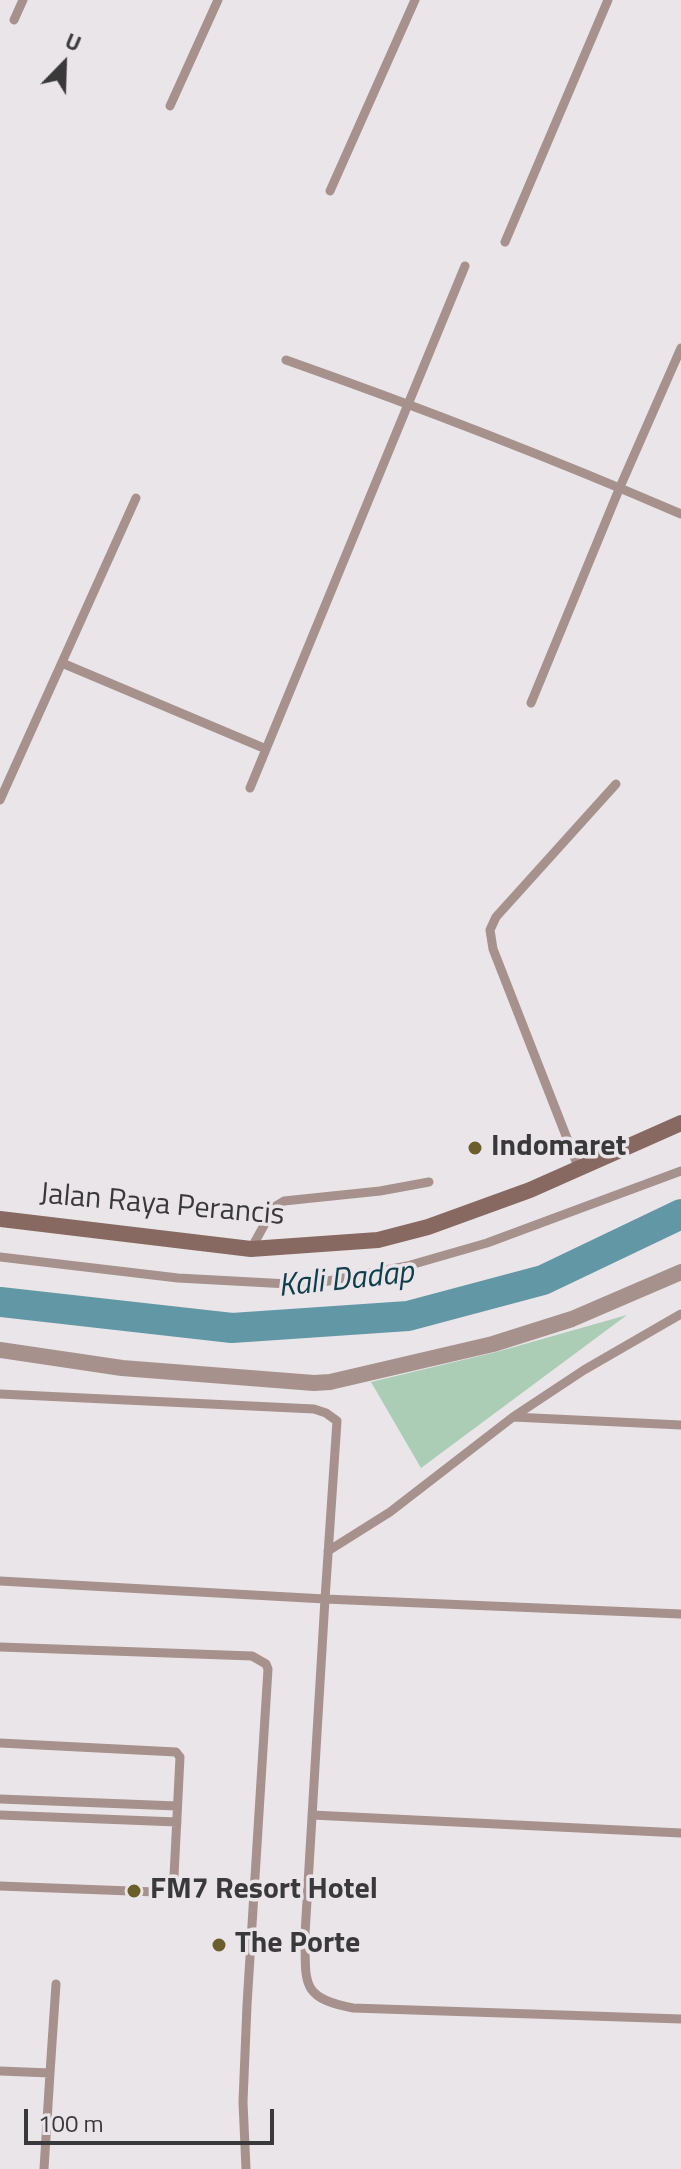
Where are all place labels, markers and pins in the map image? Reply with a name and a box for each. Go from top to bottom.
place label: Indomaret [491,1130,626,1166]
marker: Indomaret [466,1139,484,1157]
place label: FM7 Resort Hotel [150,1873,378,1909]
marker: FM7 Resort Hotel [125,1882,143,1900]
place label: The Porte [235,1927,360,1963]
marker: The Porte [210,1936,228,1954]

